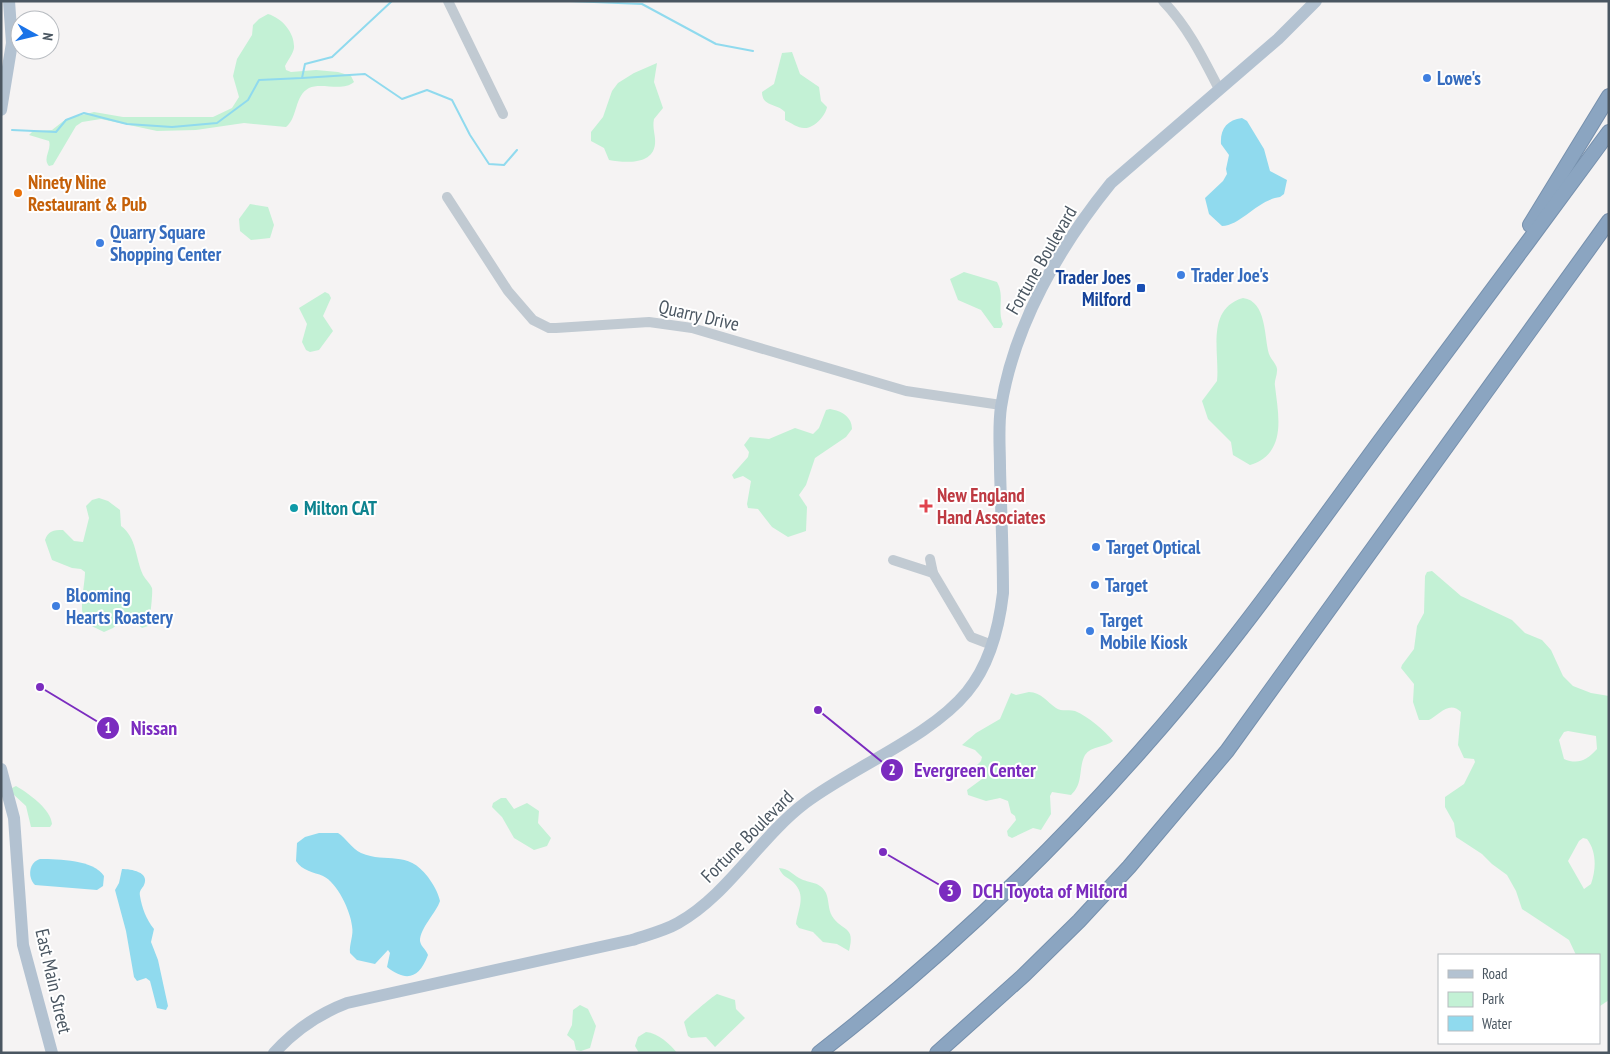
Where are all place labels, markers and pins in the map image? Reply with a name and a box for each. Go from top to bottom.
place label: Lowe's [1437,66,1481,90]
marker: Lowe's [1421,72,1433,84]
place label: Ninety Nine Restaurant & Pub [28,170,147,216]
marker: Ninety Nine Restaurant & Pub [12,187,24,199]
place label: Quarry Square Shopping Center [110,220,222,266]
marker: Quarry Square Shopping Center [94,237,106,249]
place label: Trader Joe's [1191,263,1269,287]
place label: Trader Joes Milford [1055,265,1131,311]
marker: Trader Joe's [1175,269,1187,281]
marker: Trader Joes Milford [1135,282,1147,294]
place label: New England Hand Associates [937,483,1046,529]
place label: Milton CAT [304,496,377,520]
marker: New England Hand Associates [919,499,933,513]
marker: Milton CAT [288,502,300,514]
place label: Target Optical [1106,535,1201,559]
marker: Target Optical [1090,541,1102,553]
place label: Target [1105,573,1148,597]
marker: Target [1089,579,1101,591]
place label: Blooming Hearts Roastery [66,583,173,629]
marker: Blooming Hearts Roastery [50,600,62,612]
place label: Target Mobile Kiosk [1100,608,1188,654]
marker: Target Mobile Kiosk [1084,625,1096,637]
callout: Nissan [96,710,187,745]
callout: Evergreen Center [879,752,1047,787]
callout: DCH Toyota of Milford [938,874,1138,909]

